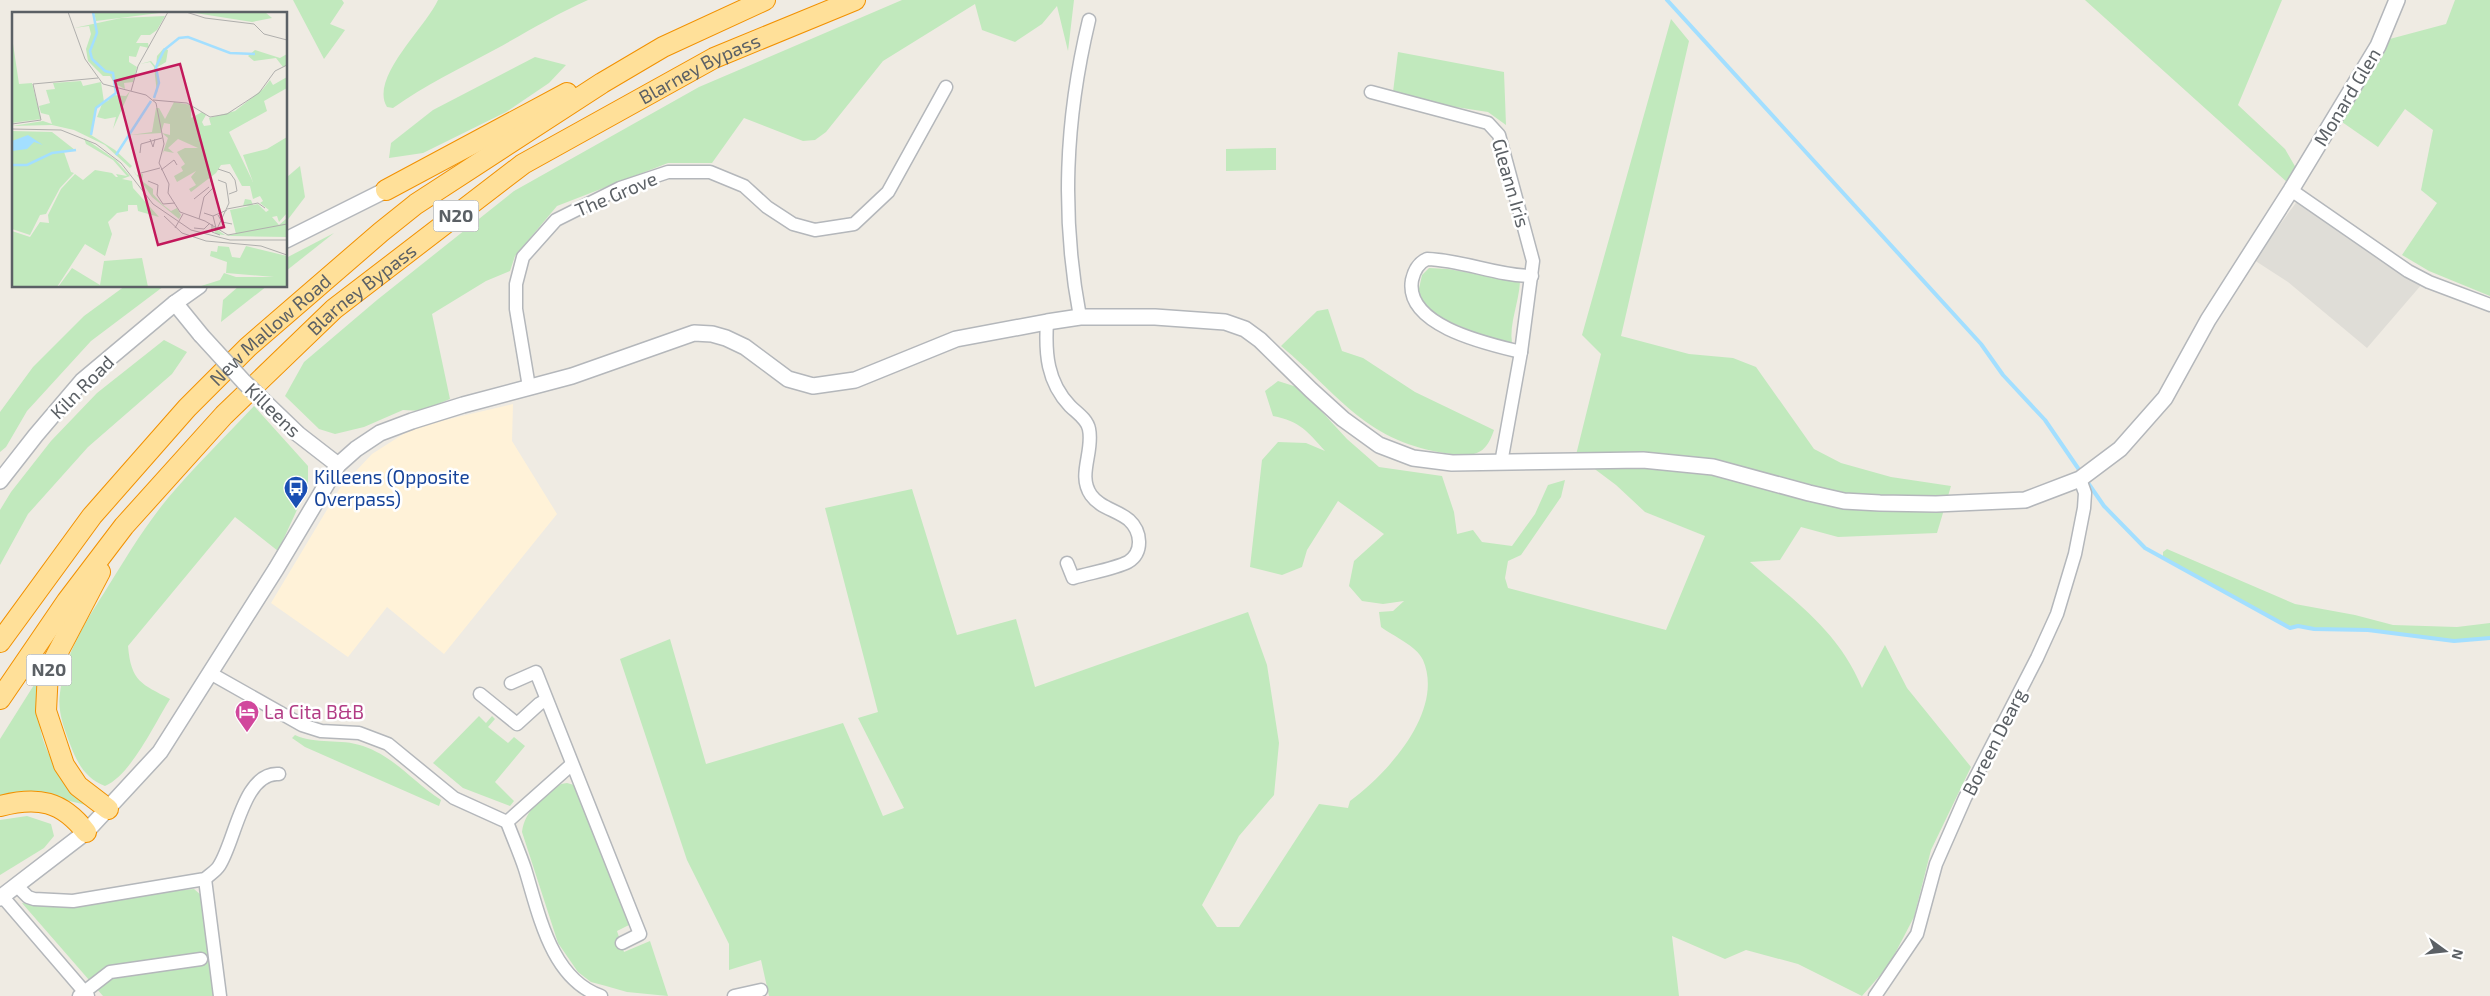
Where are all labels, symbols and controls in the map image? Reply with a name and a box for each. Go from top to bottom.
inset map [12,12,288,288]
street label: Blarney Bypass [634,28,763,109]
street label: Monard Glen [2308,44,2385,150]
street label: Gleann Iris [1488,136,1535,230]
street label: The Grove [571,166,660,221]
road number: N20 [434,200,478,232]
street label: Blarney Bypass [302,238,420,340]
street label: New Mallow Road [204,269,335,390]
street label: Kiln Road [45,350,118,423]
street label: Killeens [241,378,306,442]
place label: Killeens (Opposite Overpass) [314,465,470,510]
bus stop icon: Killeens (Opposite Overpass) [283,475,309,509]
road number: N20 [27,654,72,686]
street label: Boreen Dearg [1957,684,2031,799]
hotel icon: La Cita B&B [234,699,260,733]
place label: La Cita B&B [264,700,364,723]
north arrow [2420,926,2470,976]
text: N [2449,947,2468,962]

